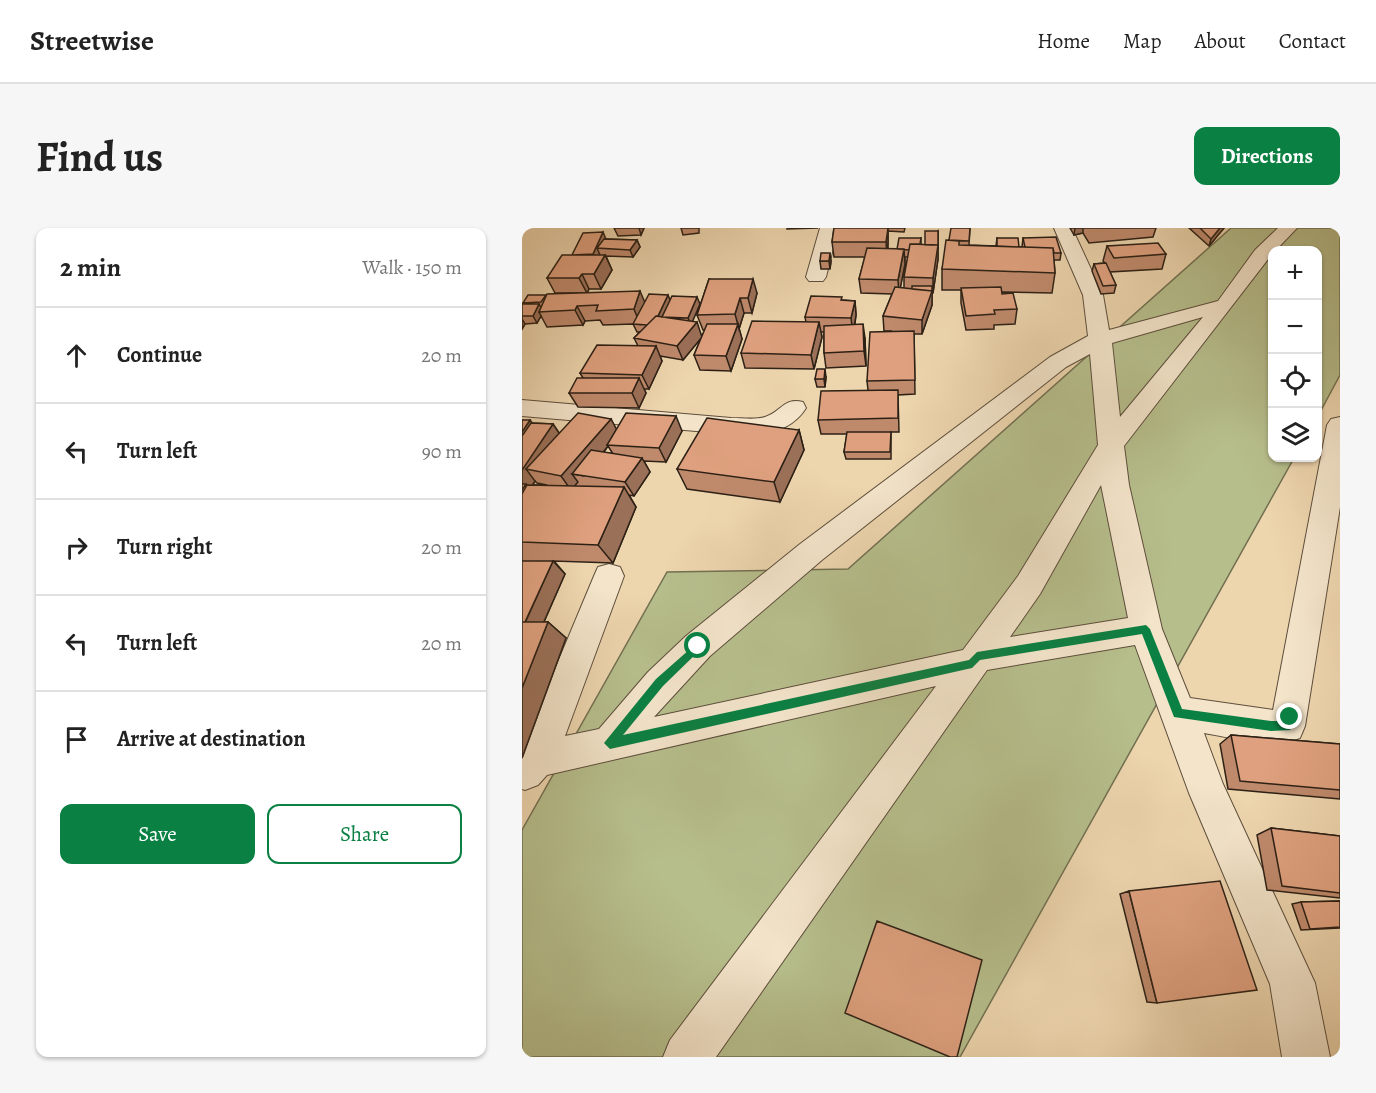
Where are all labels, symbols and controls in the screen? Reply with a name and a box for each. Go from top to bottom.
text: Streetwise [30,22,154,60]
text: Home [1037,27,1090,55]
text: Map [1123,27,1161,55]
text: About [1194,27,1246,55]
text: Contact [1279,27,1346,55]
button: Directions [1194,127,1340,185]
text: Find us [36,128,163,185]
map controls [1268,246,1322,462]
button: + [1268,246,1322,300]
text: 2 min [60,250,121,285]
text: Walk · 150 m [362,254,462,281]
button: − [1268,300,1322,354]
icon: ahead [60,339,93,372]
text: Continue [117,340,202,370]
text: 20 m [421,342,462,369]
button: locate [1268,354,1322,408]
button: layers [1268,408,1322,462]
icon: left [60,435,93,468]
text: Turn left [117,436,197,466]
text: 90 m [422,438,462,465]
icon: right [60,531,93,564]
text: Turn right [117,532,213,562]
text: 20 m [421,534,462,561]
icon: left [60,627,93,660]
text: Turn left [117,628,197,658]
text: 20 m [421,630,462,657]
route start [684,632,710,658]
route end [1276,703,1302,729]
icon: arrive [60,723,93,756]
text: Arrive at destination [117,724,306,754]
button: Save [60,804,255,864]
button: Share [267,804,462,864]

